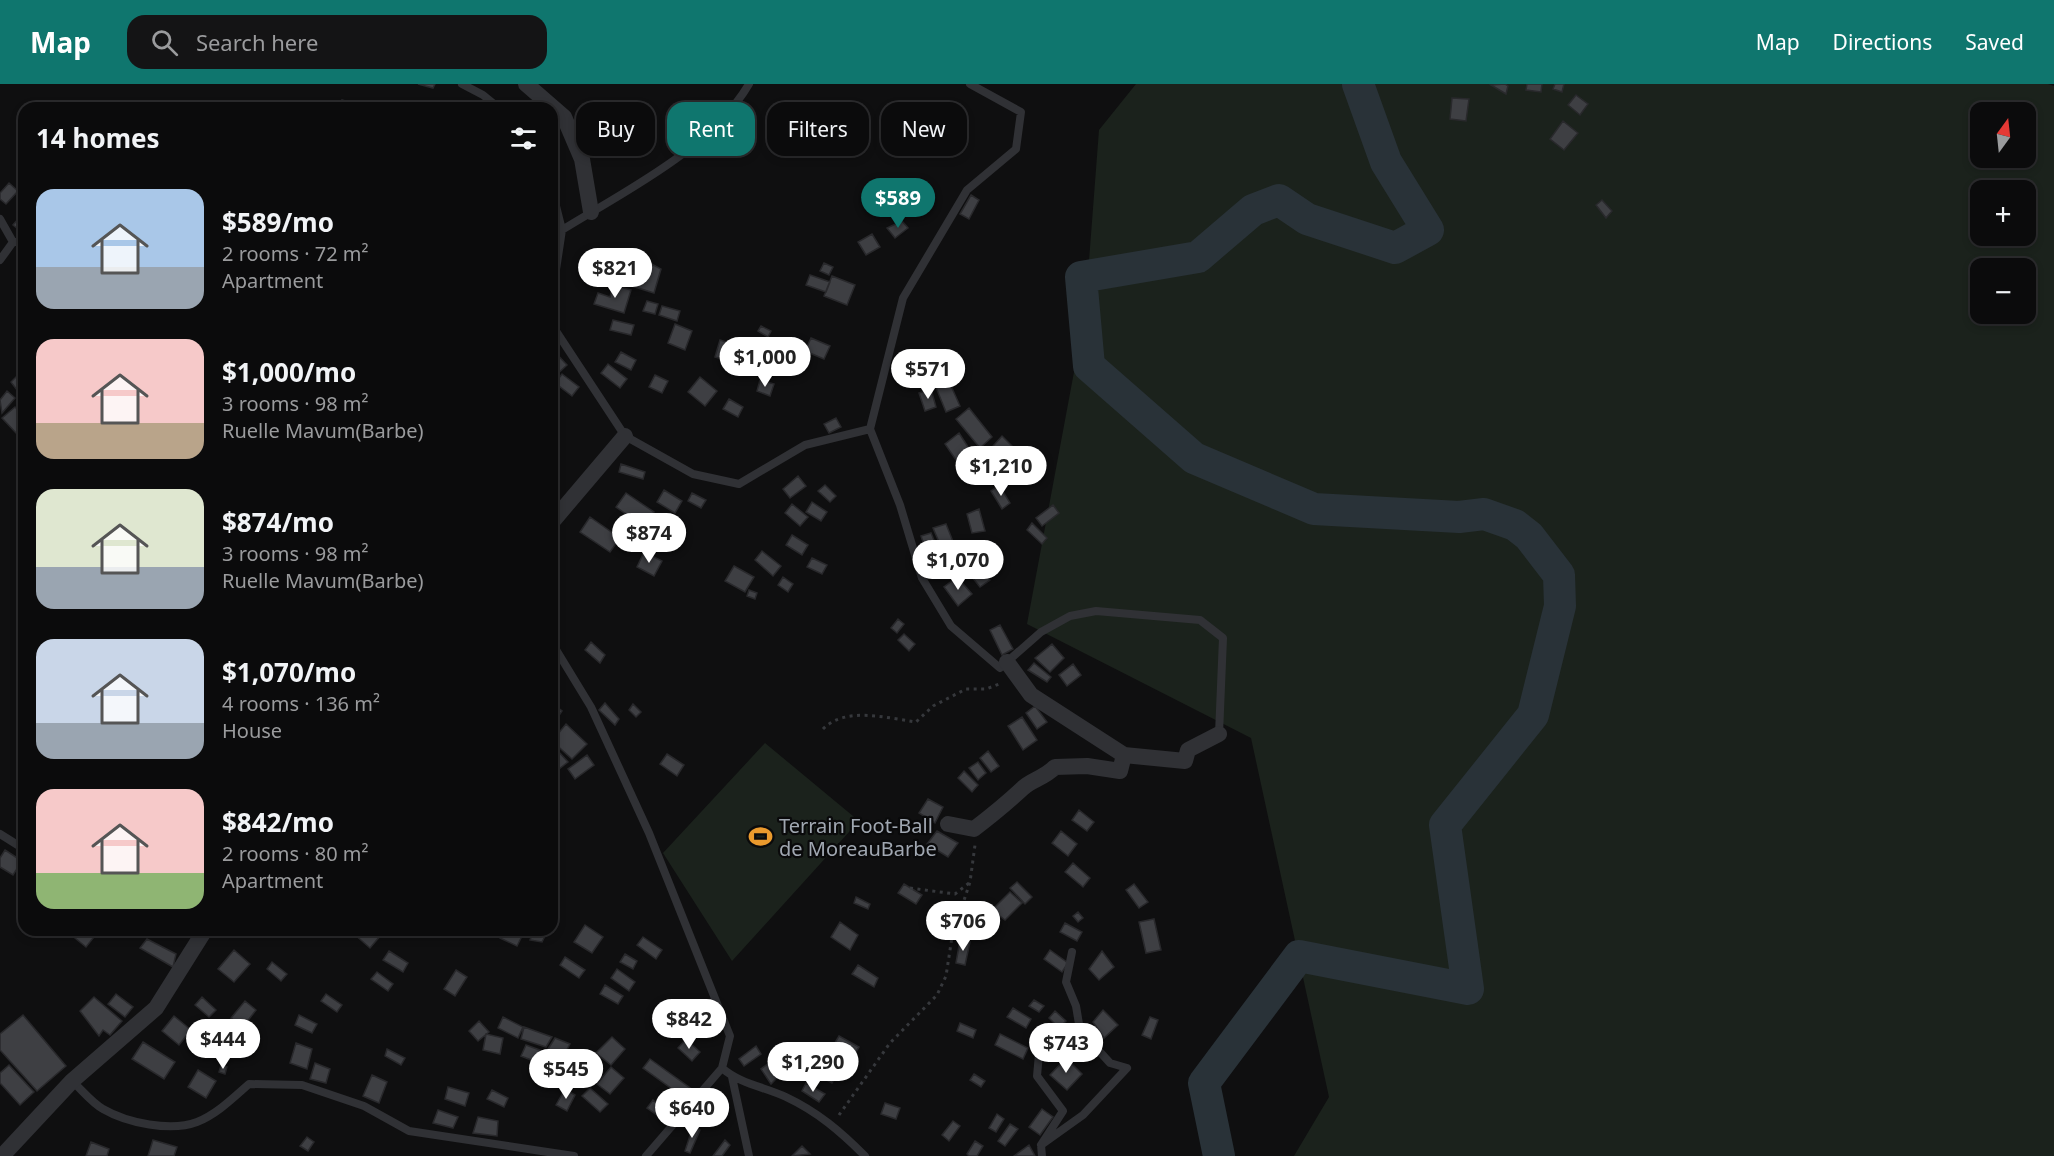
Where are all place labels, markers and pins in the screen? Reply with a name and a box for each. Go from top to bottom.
pin: $589 [862,178,934,229]
pin: $821 [579,248,651,299]
pin: $1,000 [716,337,814,388]
pin: $571 [892,349,964,400]
pin: $1,210 [952,446,1050,497]
pin: $874 [613,513,685,564]
pin: $1,070 [909,540,1007,591]
place label: Terrain Foot-Ball de MoreauBarbe [779,812,937,862]
sports icon: Terrain Foot-Ball de MoreauBarbe [748,824,774,850]
pin: $706 [927,901,999,952]
pin: $842 [653,999,725,1050]
pin: $444 [187,1019,259,1070]
pin: $743 [1030,1023,1102,1074]
pin: $1,290 [764,1042,862,1093]
pin: $545 [530,1049,602,1100]
pin: $640 [656,1088,728,1139]

